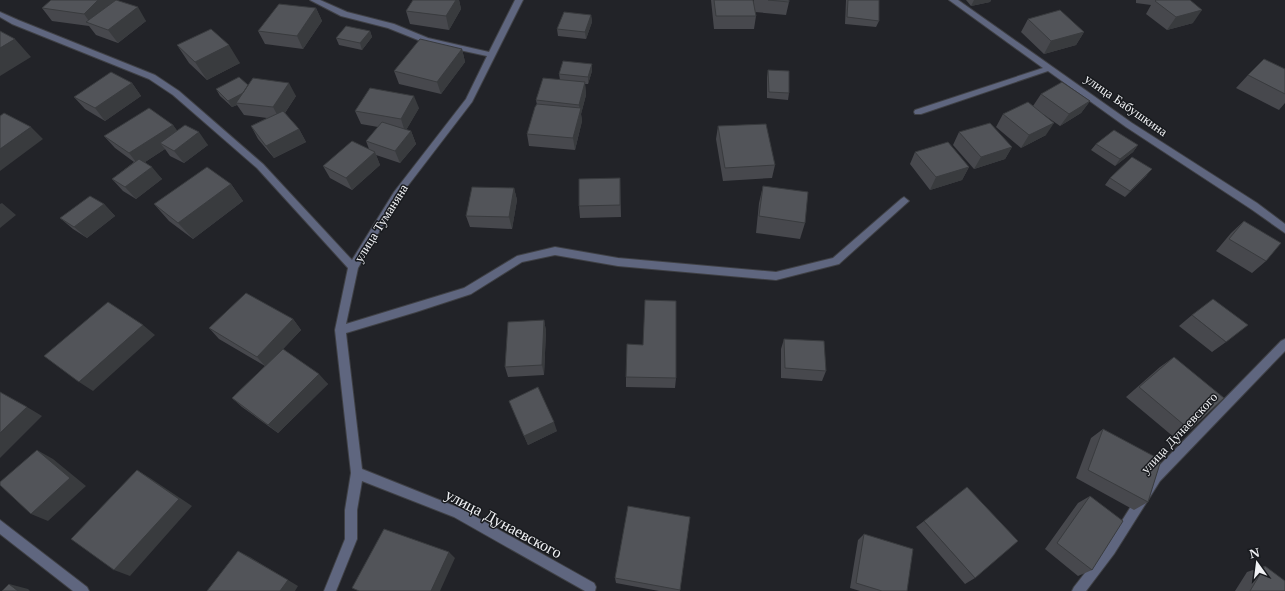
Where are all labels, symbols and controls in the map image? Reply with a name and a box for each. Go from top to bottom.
street label: улица Бабушкина [1081,70,1171,140]
street label: улица Туманяна [350,181,412,265]
street label: улица Дунаевского [1137,389,1221,477]
street label: улица Дунаевского [442,484,566,562]
north arrow [1237,543,1277,583]
text: N [1248,545,1262,561]

